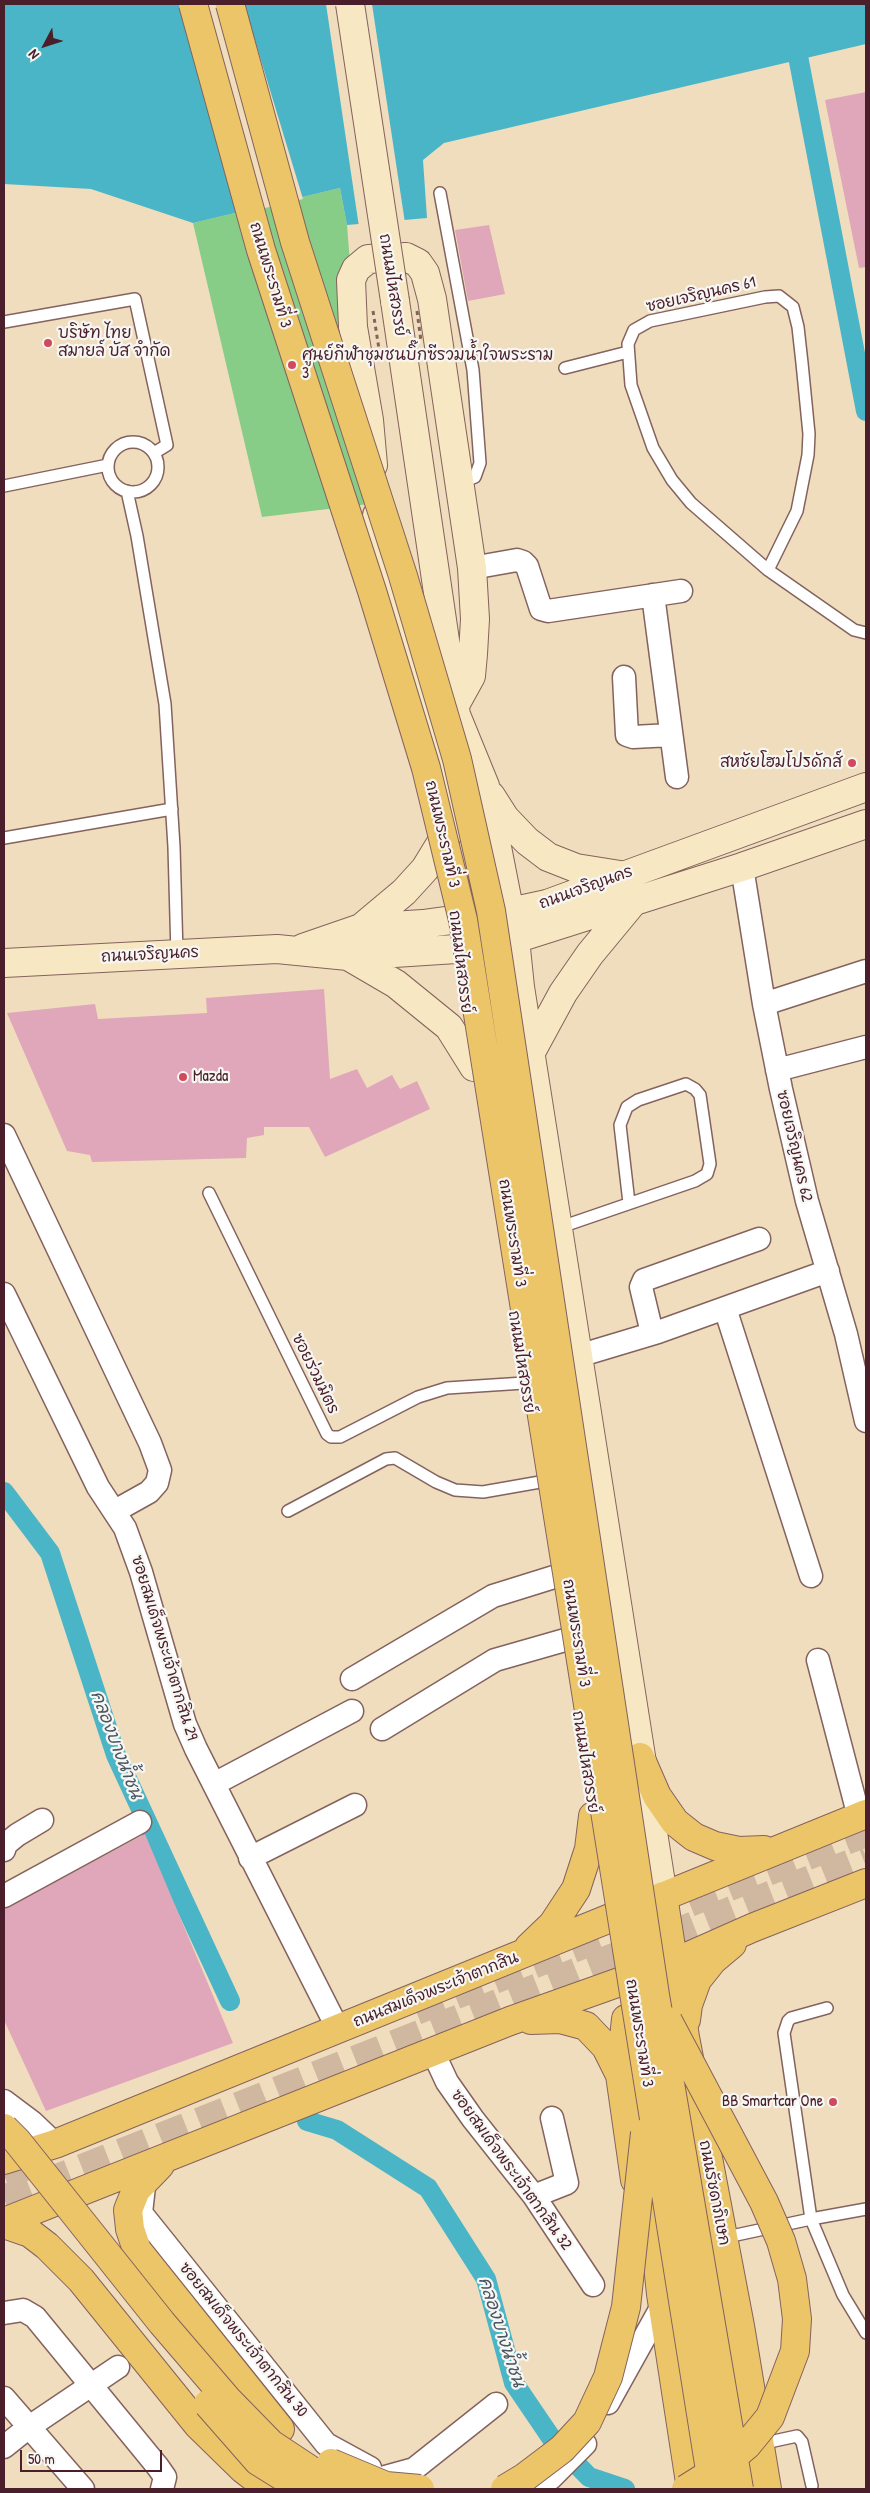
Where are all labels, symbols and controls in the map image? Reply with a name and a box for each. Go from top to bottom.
north arrow [20,20,70,70]
text: N [23,46,43,64]
street label: ถนนพระรามที่ 3 [245,220,295,330]
street label: ถนนมไหสวรรย์ [374,232,410,338]
street label: ซอยเจริญนคร 61 [644,273,758,317]
place label: บริษัท ไทย สมายล์ บัส จำกัด [58,324,170,362]
marker: บริษัท ไทย สมายล์ บัส จำกัด [42,337,54,349]
place label: ศูนย์กีฬาชุมชนบิ๊กซีรวมน้ำใจพระราม 3 [302,346,553,384]
marker: ศูนย์กีฬาชุมชนบิ๊กซีรวมน้ำใจพระราม 3 [286,359,298,371]
place label: สหชัยโฮมโปรดักส์ [720,753,842,773]
marker: สหชัยโฮมโปรดักส์ [846,757,858,769]
street label: ถนนพระรามที่ 3 [420,779,464,889]
street label: ถนนเจริญนคร [537,862,635,914]
street label: ถนนมไหสวรรย์ [444,909,476,1015]
street label: ถนนเจริญนคร [101,943,199,967]
place label: Mazda [193,1067,228,1087]
marker: Mazda [177,1071,189,1083]
street label: ซอยเจริญนคร 62 [772,1088,816,1204]
street label: ถนนพระรามที่ 3 [494,1177,530,1289]
street label: ถนนมไหสวรรย์ [503,1309,539,1415]
street label: ซอยร่วมมิตร [287,1331,343,1417]
street label: ซอยสมเด็จพระเจ้าตากสิน 29 [127,1553,201,1743]
street label: ถนนพระรามที่ 3 [558,1577,594,1689]
water label: คลองบางน้ำชน [85,1688,147,1802]
street label: ถนนมไหสวรรย์ [567,1709,603,1815]
street label: ถนนสมเด็จพระเจ้าตากสิน [351,1948,521,2032]
street label: ถนนพระรามที่ 3 [621,1977,657,2089]
street label: ซอยสมเด็จพระเจ้าตากสิน 32 [446,2086,576,2254]
place label: BB Smartcar One [722,2092,823,2112]
marker: BB Smartcar One [827,2096,839,2108]
street label: ถนนรัชดาภิเษก [694,2139,734,2247]
street label: ซอยสมเด็จพระเจ้าตากสิน 30 [175,2259,311,2421]
water label: คลองบางน้ำชน [473,2274,529,2390]
scale bar [22,2440,165,2472]
text: 50 m [28,2448,55,2469]

